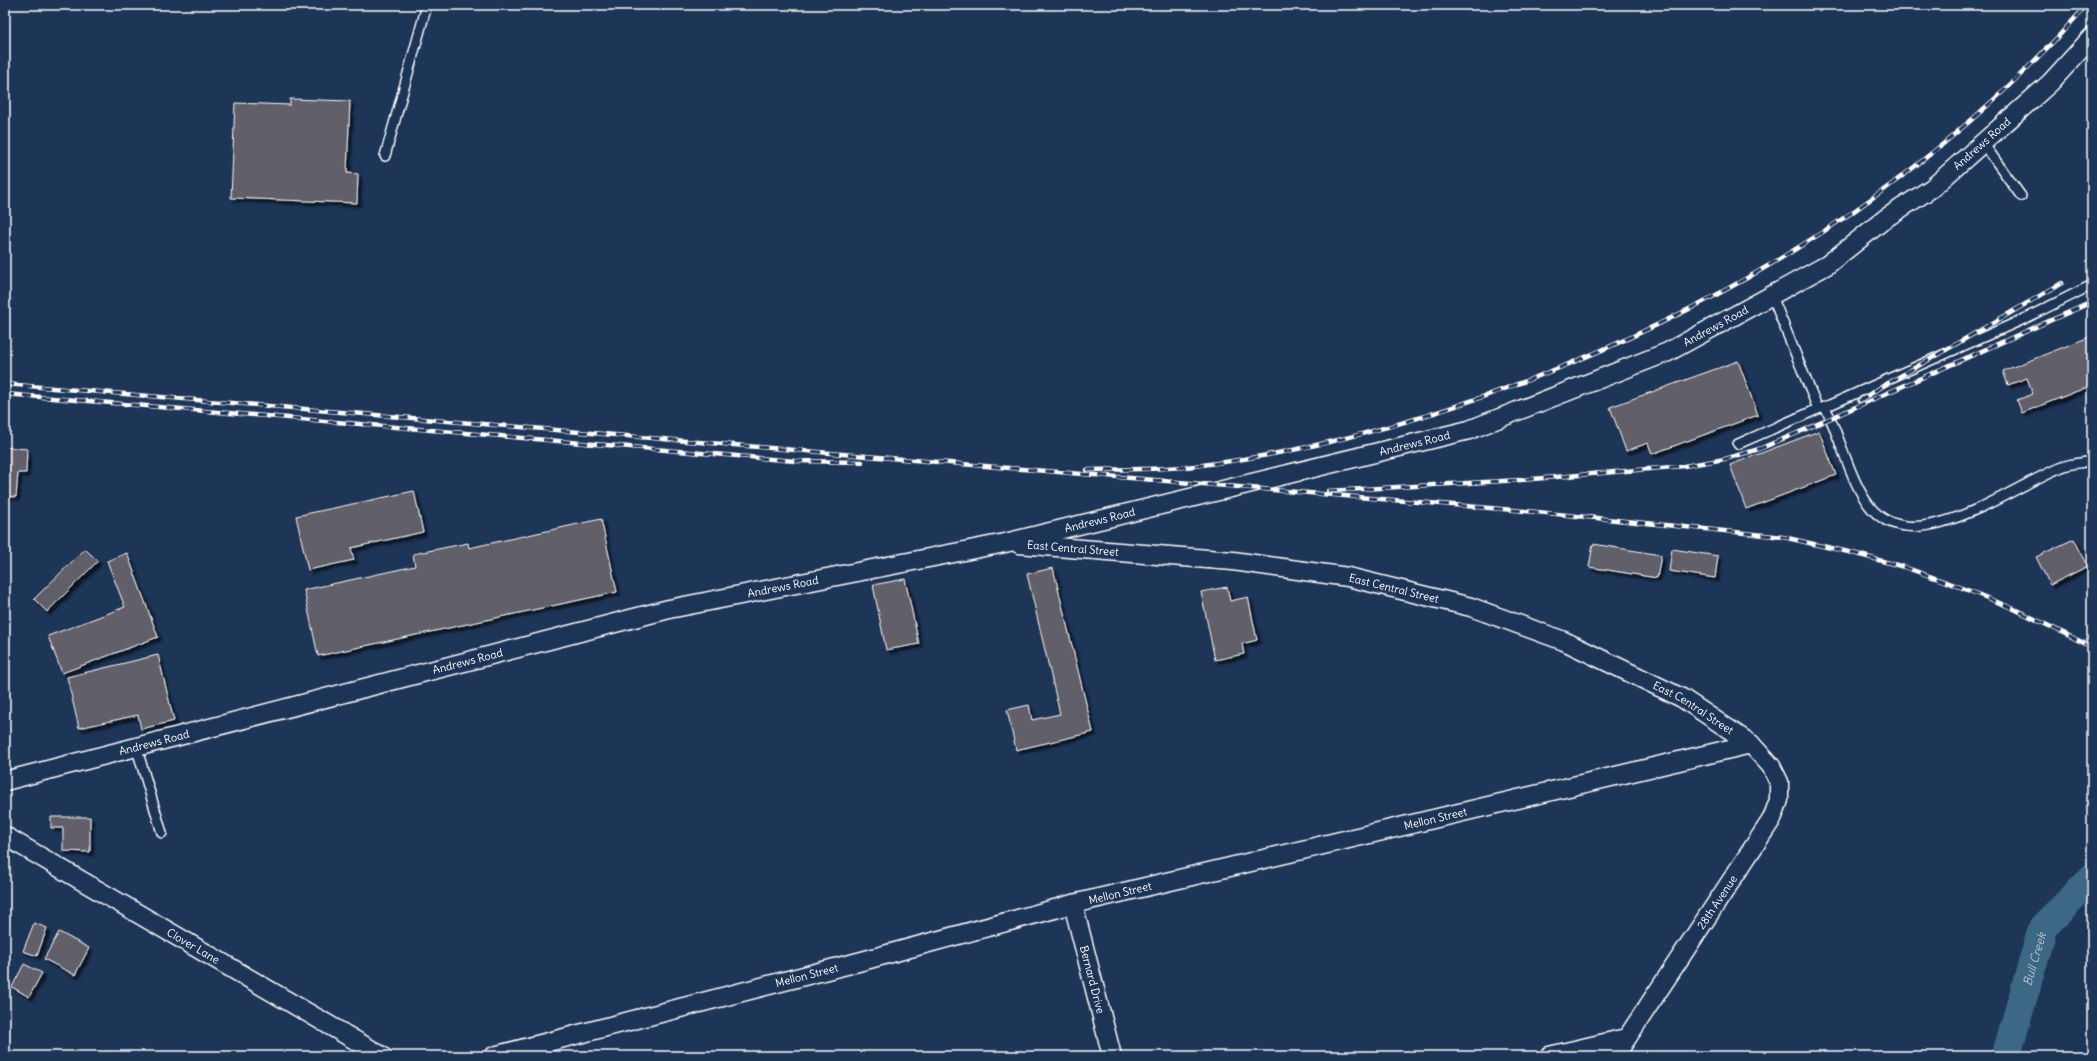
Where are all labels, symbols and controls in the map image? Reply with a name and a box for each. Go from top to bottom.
street label: Andrews Road [1950,114,2014,173]
street label: Andrews Road [1681,302,1751,349]
street label: Andrews Road [1378,428,1452,459]
street label: Andrews Road [1063,504,1137,535]
street label: East Central Street [1026,538,1120,559]
street label: East Central Street [1348,570,1441,606]
street label: Andrews Road [746,573,820,600]
street label: Andrews Road [431,645,505,677]
street label: East Central Street [1651,678,1737,738]
street label: Andrews Road [117,726,191,758]
street label: Mellon Street [1402,804,1469,833]
street label: 28th Avenue [1694,872,1740,932]
street label: Mellon Street [1087,879,1153,907]
street label: Clover Lane [164,925,222,967]
water label: Bull Creek [2019,930,2049,987]
street label: Bernard Drive [1077,944,1108,1015]
street label: Mellon Street [774,960,840,990]

